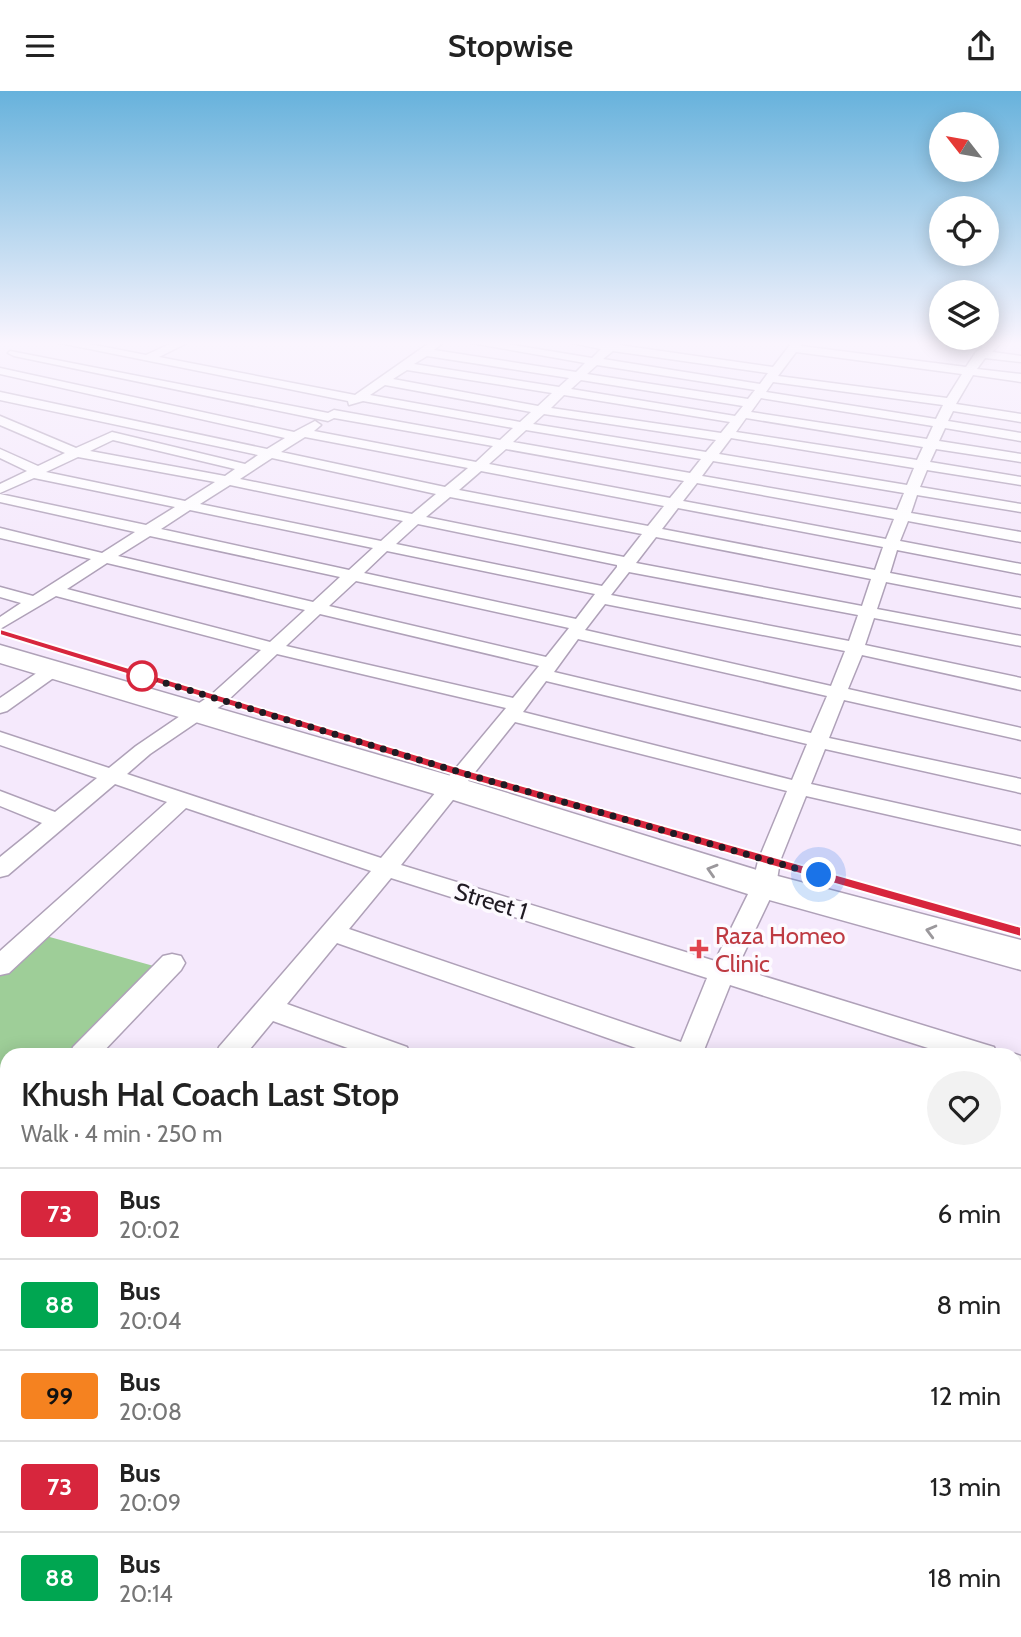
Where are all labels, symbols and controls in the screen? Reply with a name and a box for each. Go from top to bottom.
text: Stopwise [448,26,573,65]
icon: menu [21,27,59,65]
icon: share [962,27,1000,65]
north arrow [929,112,999,182]
map controls [929,112,999,350]
button: locate [929,196,999,266]
button: layers [929,280,999,350]
unlabelled marker [127,661,157,691]
your location [801,857,836,892]
one-way arrow [706,864,719,878]
street label: Street 1 [451,876,531,926]
place label: Raza Homeo Clinic [715,921,845,978]
one-way arrow [926,924,938,939]
marker: Raza Homeo Clinic [689,939,709,959]
button: heart [927,1071,1001,1145]
text: Khush Hal Coach Last Stop [21,1074,399,1114]
text: Walk · 4 min · 250 m [21,1120,223,1148]
text: Bus [119,1184,160,1216]
text: 6 min [938,1198,1001,1230]
text: 73 [47,1199,72,1228]
text: 20:02 [119,1216,180,1244]
text: Bus [119,1275,160,1307]
text: 8 min [937,1289,1001,1321]
text: 88 [45,1290,74,1319]
text: 20:04 [119,1307,181,1335]
text: Bus [119,1366,160,1398]
text: 12 min [930,1380,1001,1412]
text: 99 [46,1381,73,1410]
text: 20:08 [119,1398,182,1426]
text: Bus [119,1457,160,1489]
text: 13 min [930,1471,1001,1503]
text: 73 [47,1472,72,1501]
text: 20:09 [119,1489,181,1517]
text: Bus [119,1548,160,1580]
text: 18 min [928,1562,1001,1594]
text: 88 [45,1563,74,1592]
text: 20:14 [119,1580,173,1608]

